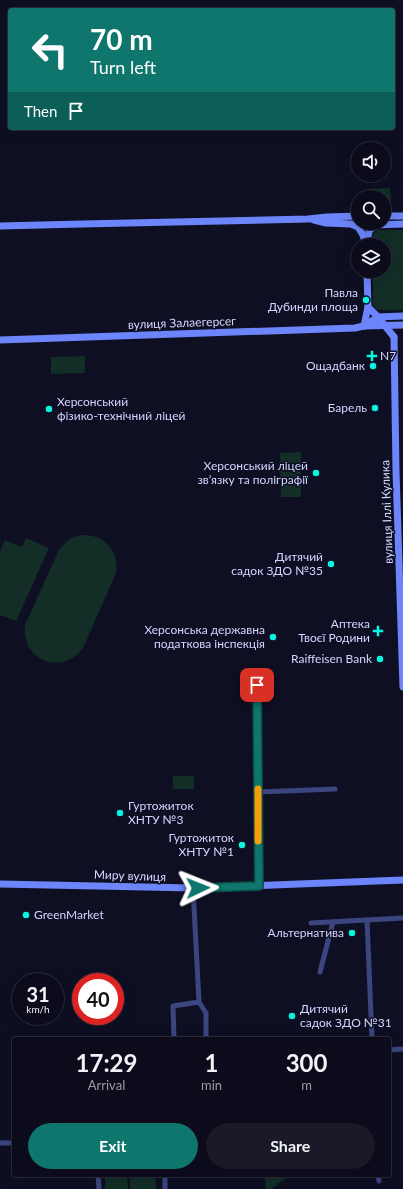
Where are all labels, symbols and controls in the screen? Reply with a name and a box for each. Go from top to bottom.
text: 70 m [90,22,153,56]
icon: left [24,24,76,76]
text: Turn left [90,56,156,78]
icon: arrive [65,100,87,122]
text: Then [24,102,57,120]
map controls [351,142,391,278]
button: sound [351,142,391,182]
button: search [351,190,391,230]
button: layers [351,238,391,278]
place label: Павла Дубинди площа [268,285,358,314]
marker: Павла Дубинди площа [361,295,371,305]
street label: вулиця Залаегерсег [128,313,236,332]
place label: N7 [380,348,396,363]
marker: N7 [367,351,377,361]
place label: Ощадбанк [306,358,366,373]
marker: Ощадбанк [368,361,378,371]
place label: Херсонський фізико-технічний ліцей [57,394,186,423]
place label: Барель [328,400,367,415]
marker: Барель [370,403,380,413]
marker: Херсонський фізико-технічний ліцей [44,404,54,414]
place label: Херсонський ліцей зв’язку та поліграфії [197,458,309,487]
street label: вулиця Іллі Кулика [377,460,396,564]
marker: Херсонський ліцей зв’язку та поліграфії [311,468,321,478]
place label: Дитячий садок ЗДО №35 [231,549,323,578]
marker: Дитячий садок ЗДО №35 [326,559,336,569]
place label: Аптека Твоєї Родини [298,616,370,645]
place label: Херсонська державна податкова інспекція [144,622,265,651]
marker: Аптека Твоєї Родини [373,626,383,636]
marker: Херсонська державна податкова інспекція [268,632,278,642]
place label: Raiffeisen Bank [291,651,373,666]
marker: Raiffeisen Bank [375,654,385,664]
pin [240,668,274,702]
icon: arrive [246,674,268,696]
place label: Гуртожиток ХНТУ №3 [128,798,194,827]
marker: Гуртожиток ХНТУ №3 [115,808,125,818]
place label: Гуртожиток ХНТУ №1 [168,830,235,859]
marker: Гуртожиток ХНТУ №1 [237,840,247,850]
street label: Миру вулиця [94,867,166,884]
position arrow [177,867,219,909]
place label: GreenMarket [34,907,104,922]
marker: GreenMarket [21,910,31,920]
place label: Альтернатива [268,925,344,940]
marker: Альтернатива [347,928,357,938]
speed limit sign: 40 [72,973,124,1025]
text: 31 [26,982,50,1006]
place label: Дитячий садок ЗДО №31 [300,1001,392,1030]
text: km/h [26,1003,50,1015]
marker: Дитячий садок ЗДО №31 [287,1011,297,1021]
text: 17:29 [76,1048,137,1077]
text: 1 [205,1048,219,1077]
text: 300 [286,1048,327,1077]
text: Arrival [88,1077,125,1093]
text: min [201,1077,222,1093]
text: m [301,1077,312,1093]
button: Exit [28,1123,198,1169]
button: Share [206,1123,375,1169]

